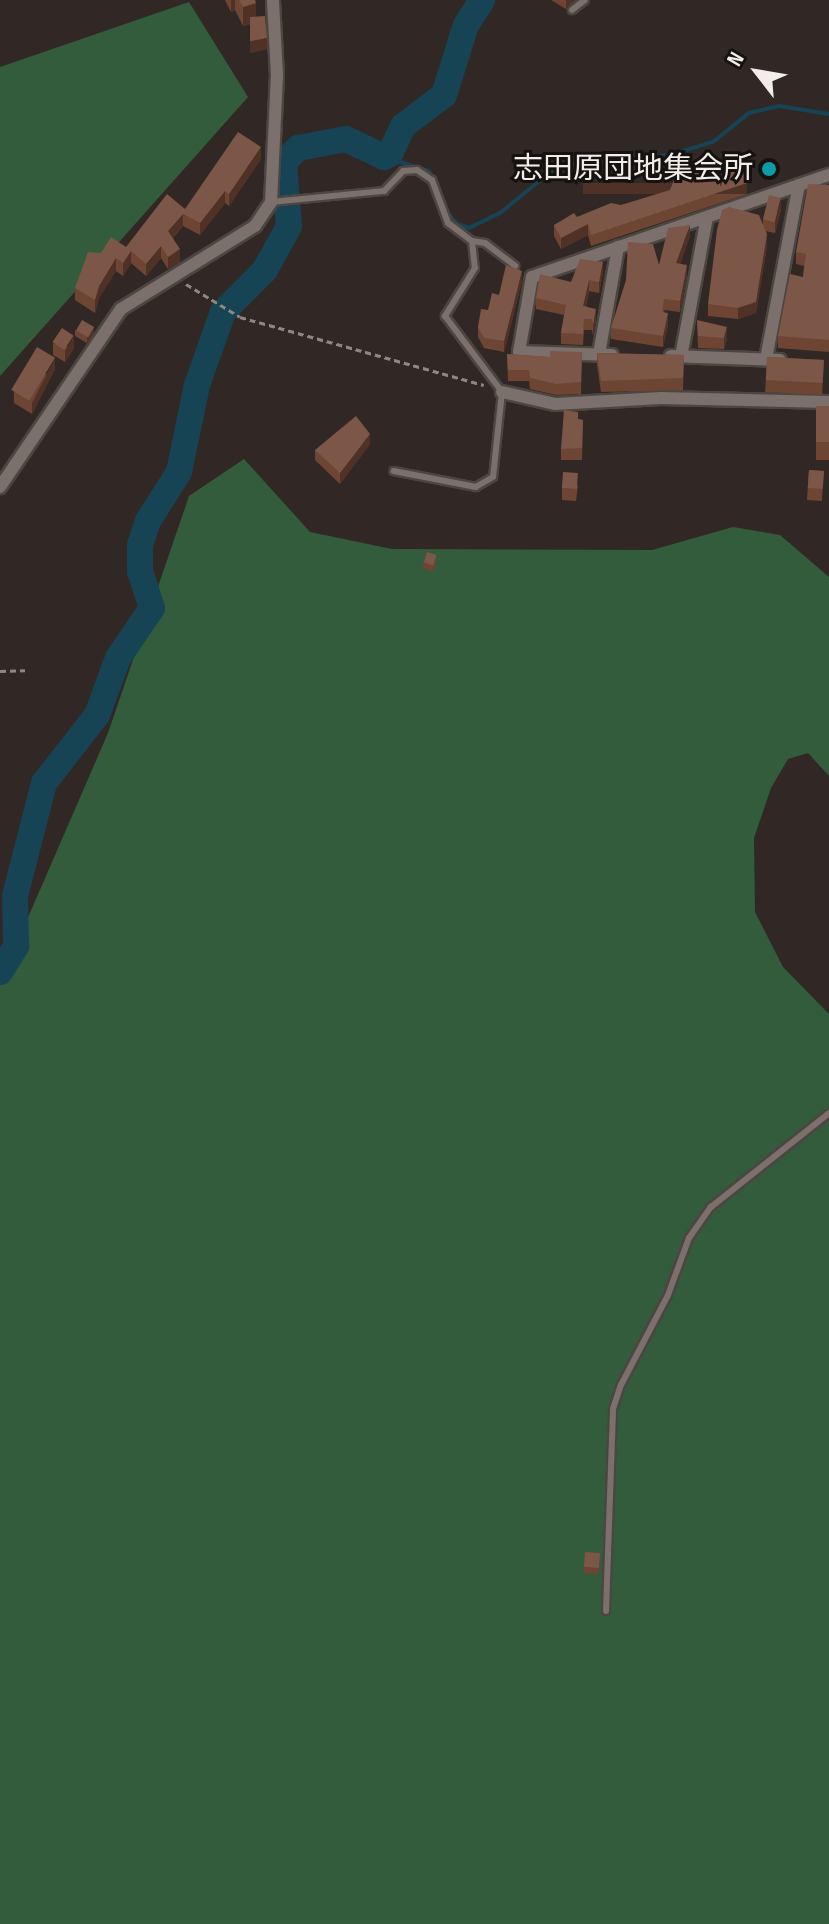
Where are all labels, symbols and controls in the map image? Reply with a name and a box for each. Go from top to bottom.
north arrow [717,32,797,112]
text: N [721,47,751,71]
place label: 志田原団地集会所 [513,151,753,187]
marker: 志田原団地集会所 [760,160,778,178]

